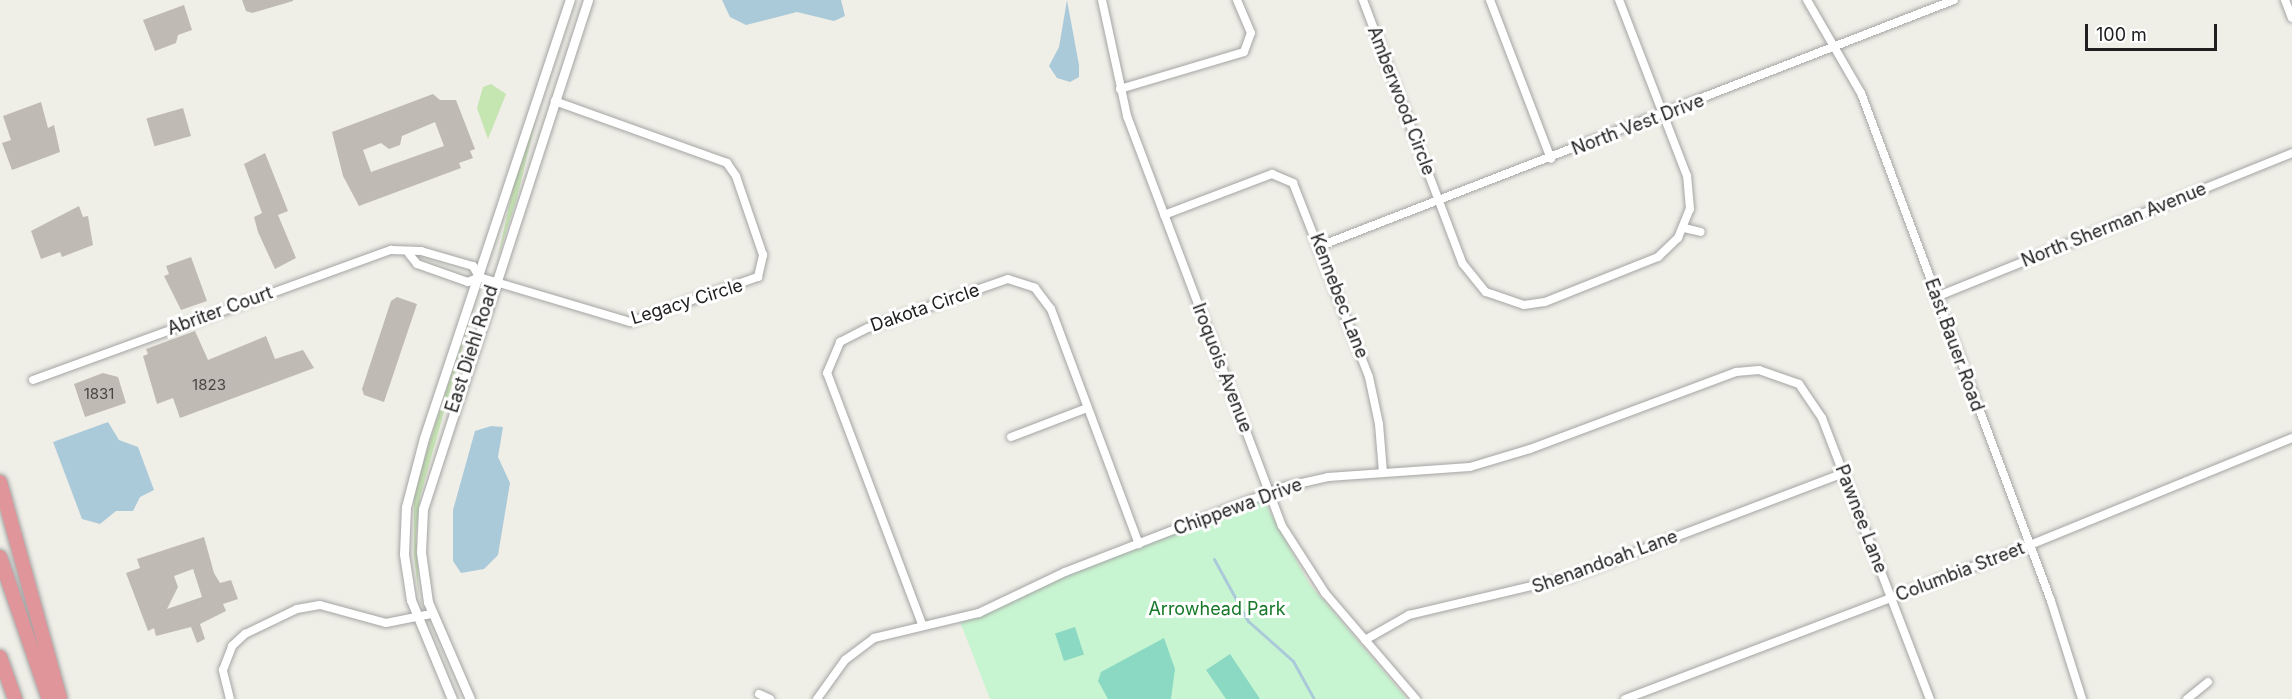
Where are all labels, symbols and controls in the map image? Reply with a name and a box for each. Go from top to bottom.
scale bar [2088,12,2220,50]
street label: Amberwood Circle [1363,23,1439,179]
text: 100 m [2096,24,2147,45]
street label: North Vest Drive [1569,90,1707,160]
street label: North Sherman Avenue [2018,178,2210,272]
street label: Kennebec Lane [1305,231,1373,361]
street label: Legacy Circle [628,275,746,329]
street label: East Bauer Road [1920,276,1988,414]
street label: Dakota Circle [868,279,982,337]
street label: Abriter Court [164,282,276,340]
street label: East Diehl Road [441,283,503,415]
street label: Iroquois Avenue [1187,300,1257,436]
house number: 1823 [192,376,226,394]
house number: 1831 [84,385,114,403]
street label: Pawnee Lane [1830,462,1892,576]
street label: Chippewa Drive [1171,474,1305,540]
street label: Shenandoah Lane [1529,526,1681,598]
street label: Columbia Street [1893,538,2027,606]
park label: Arrowhead Park [1148,598,1286,620]

